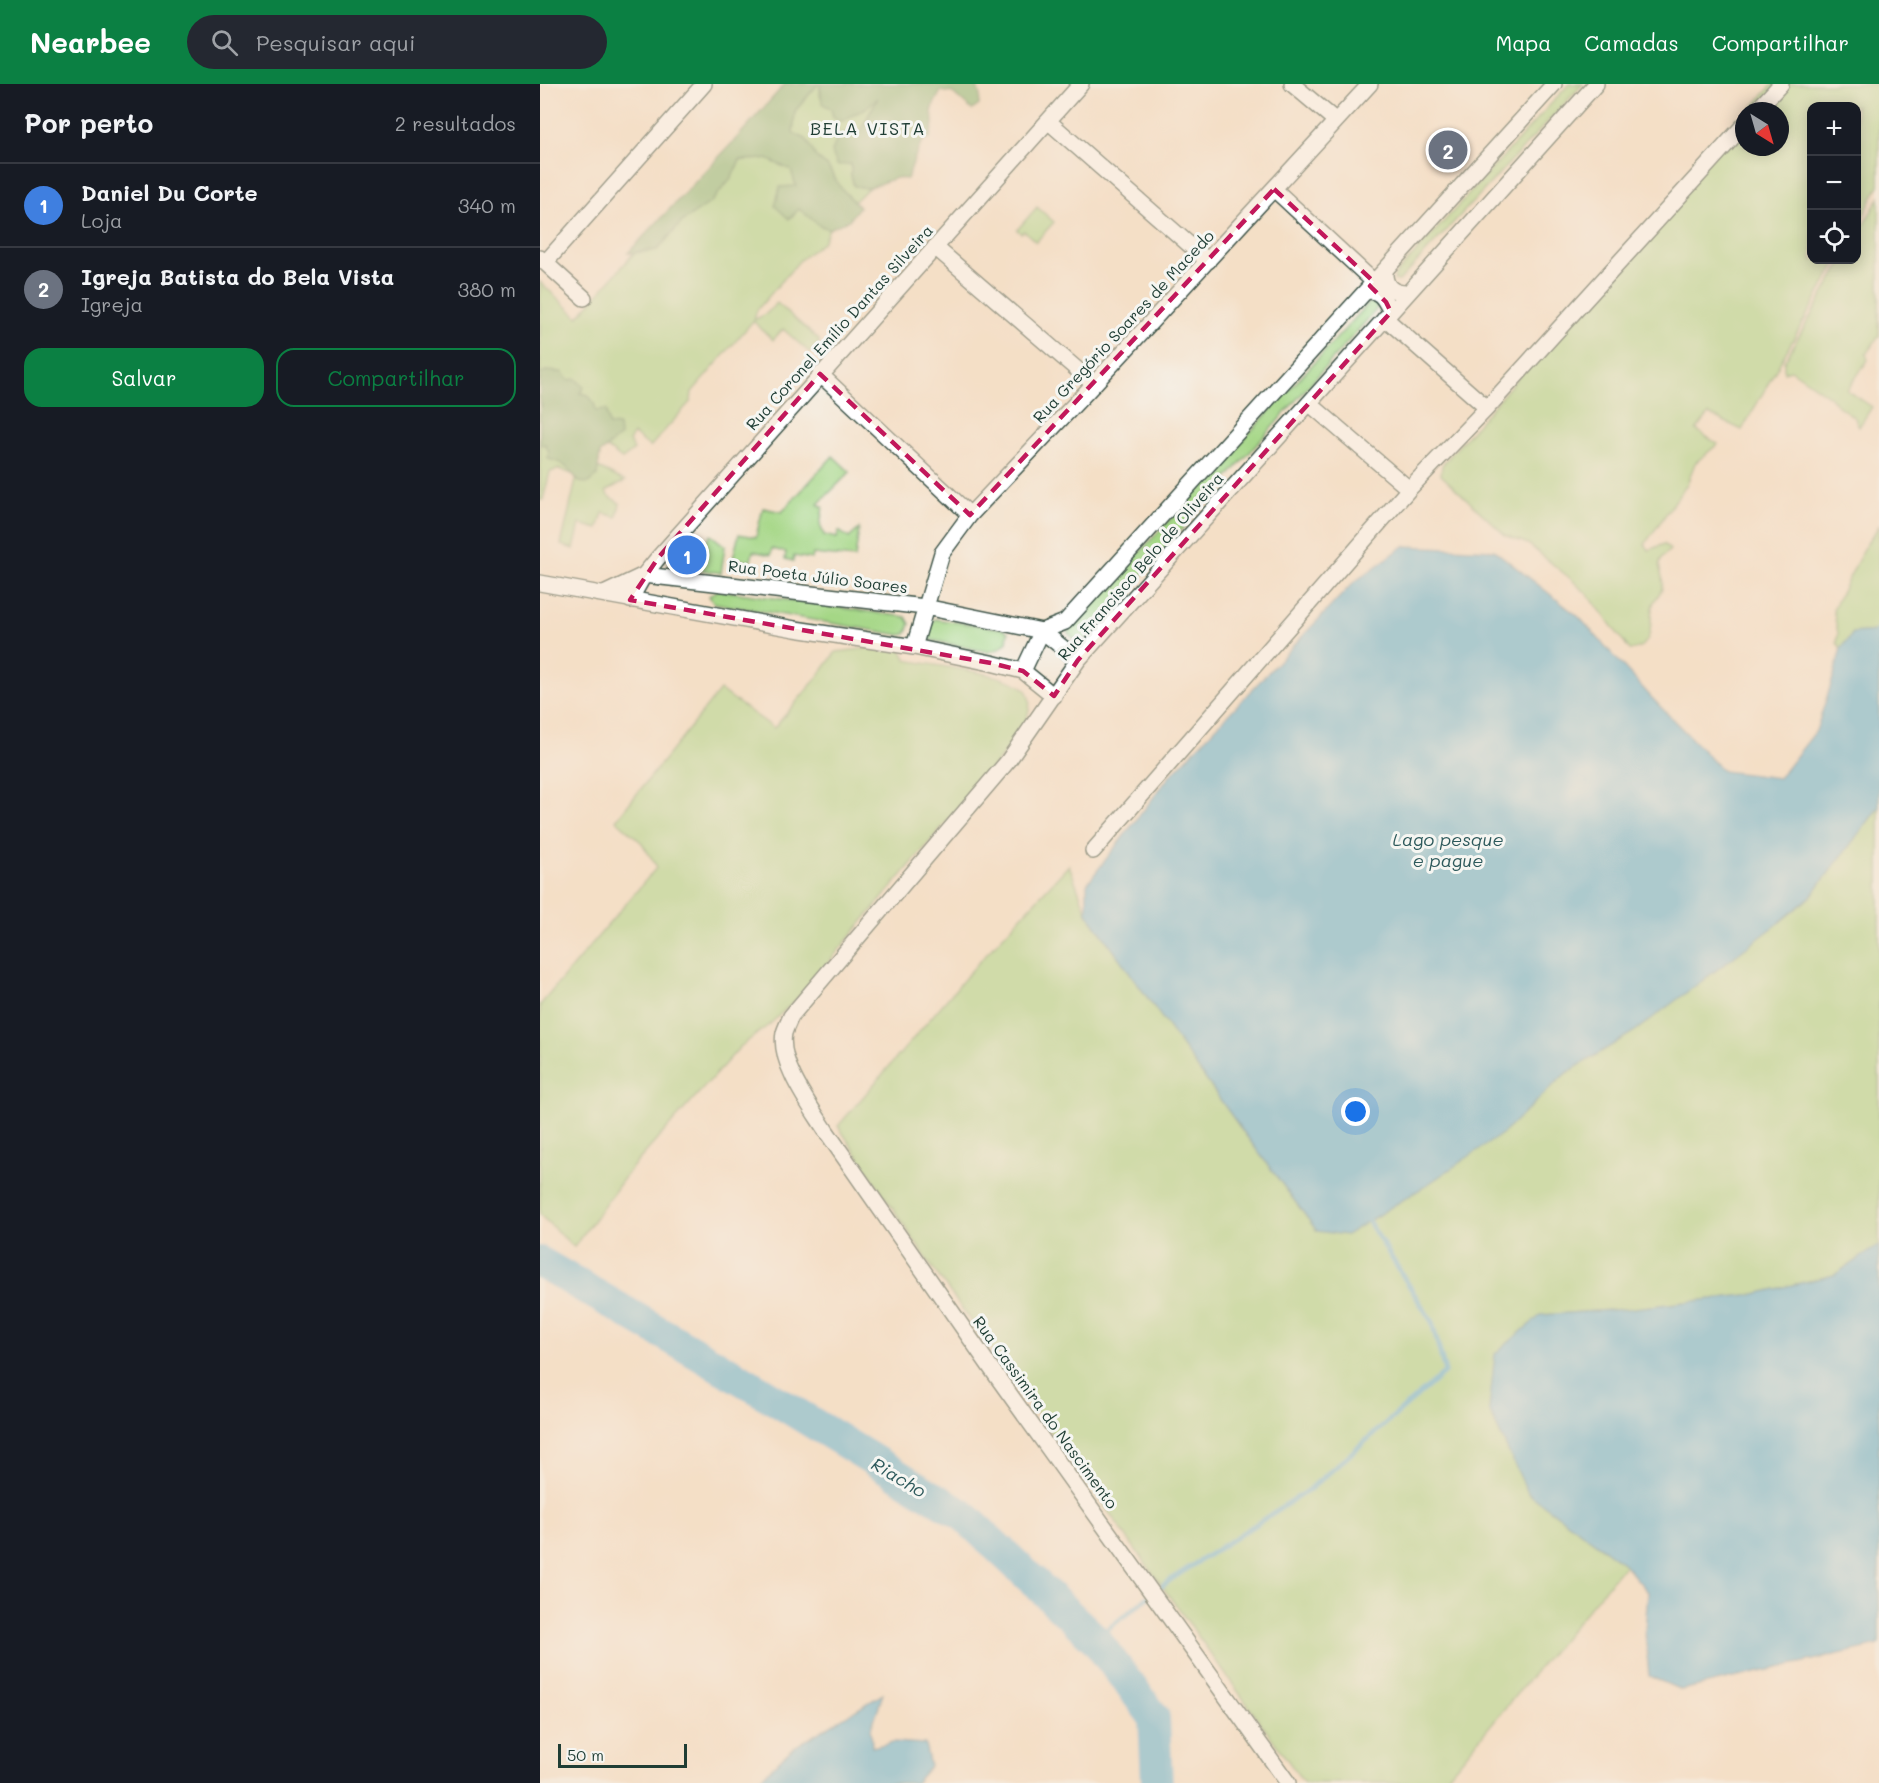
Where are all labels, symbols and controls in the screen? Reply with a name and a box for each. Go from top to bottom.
search box [187,15,607,69]
text: Nearbee [30,24,151,60]
icon: search [208,26,241,59]
text: Pesquisar aqui [256,28,416,57]
text: Mapa [1495,29,1551,56]
text: Camadas [1584,29,1679,56]
text: Compartilhar [1712,29,1849,56]
north arrow [1735,102,1789,156]
map controls [1807,102,1861,264]
button: + [1807,102,1861,156]
text: Por perto [24,106,153,140]
text: 2 resultados [395,110,516,136]
district label: BELA VISTA [810,116,926,140]
pin: 2 [1428,128,1468,172]
button: − [1807,156,1861,210]
text: Daniel Du Corte [81,178,258,207]
text: 1 [39,192,48,218]
text: 340 m [458,192,516,218]
text: Loja [81,207,123,233]
button: locate [1807,210,1861,264]
street label: Rua Coronel Emílio Dantas Silveira [741,220,937,434]
street label: Rua Gregório Soares de Macedo [1028,225,1218,427]
text: Igreja Batista do Bela Vista [81,262,394,291]
text: 2 [38,276,49,302]
text: 380 m [458,276,516,302]
text: Igreja [81,291,143,317]
button: Salvar [24,348,264,407]
button: Compartilhar [276,348,516,407]
street label: Rua Francisco Belo de Oliveira [1053,468,1227,664]
pin: 1 [668,532,706,578]
street label: Rua Poeta Júlio Soares [727,555,909,597]
water label: Lago pesque e pague [1392,827,1504,872]
your location [1341,1097,1370,1126]
street label: Rua Cassimira do Nascimento [969,1311,1123,1513]
water label: Riacho [867,1451,931,1503]
scale bar [558,1741,687,1768]
text: 50 m [567,1744,604,1765]

